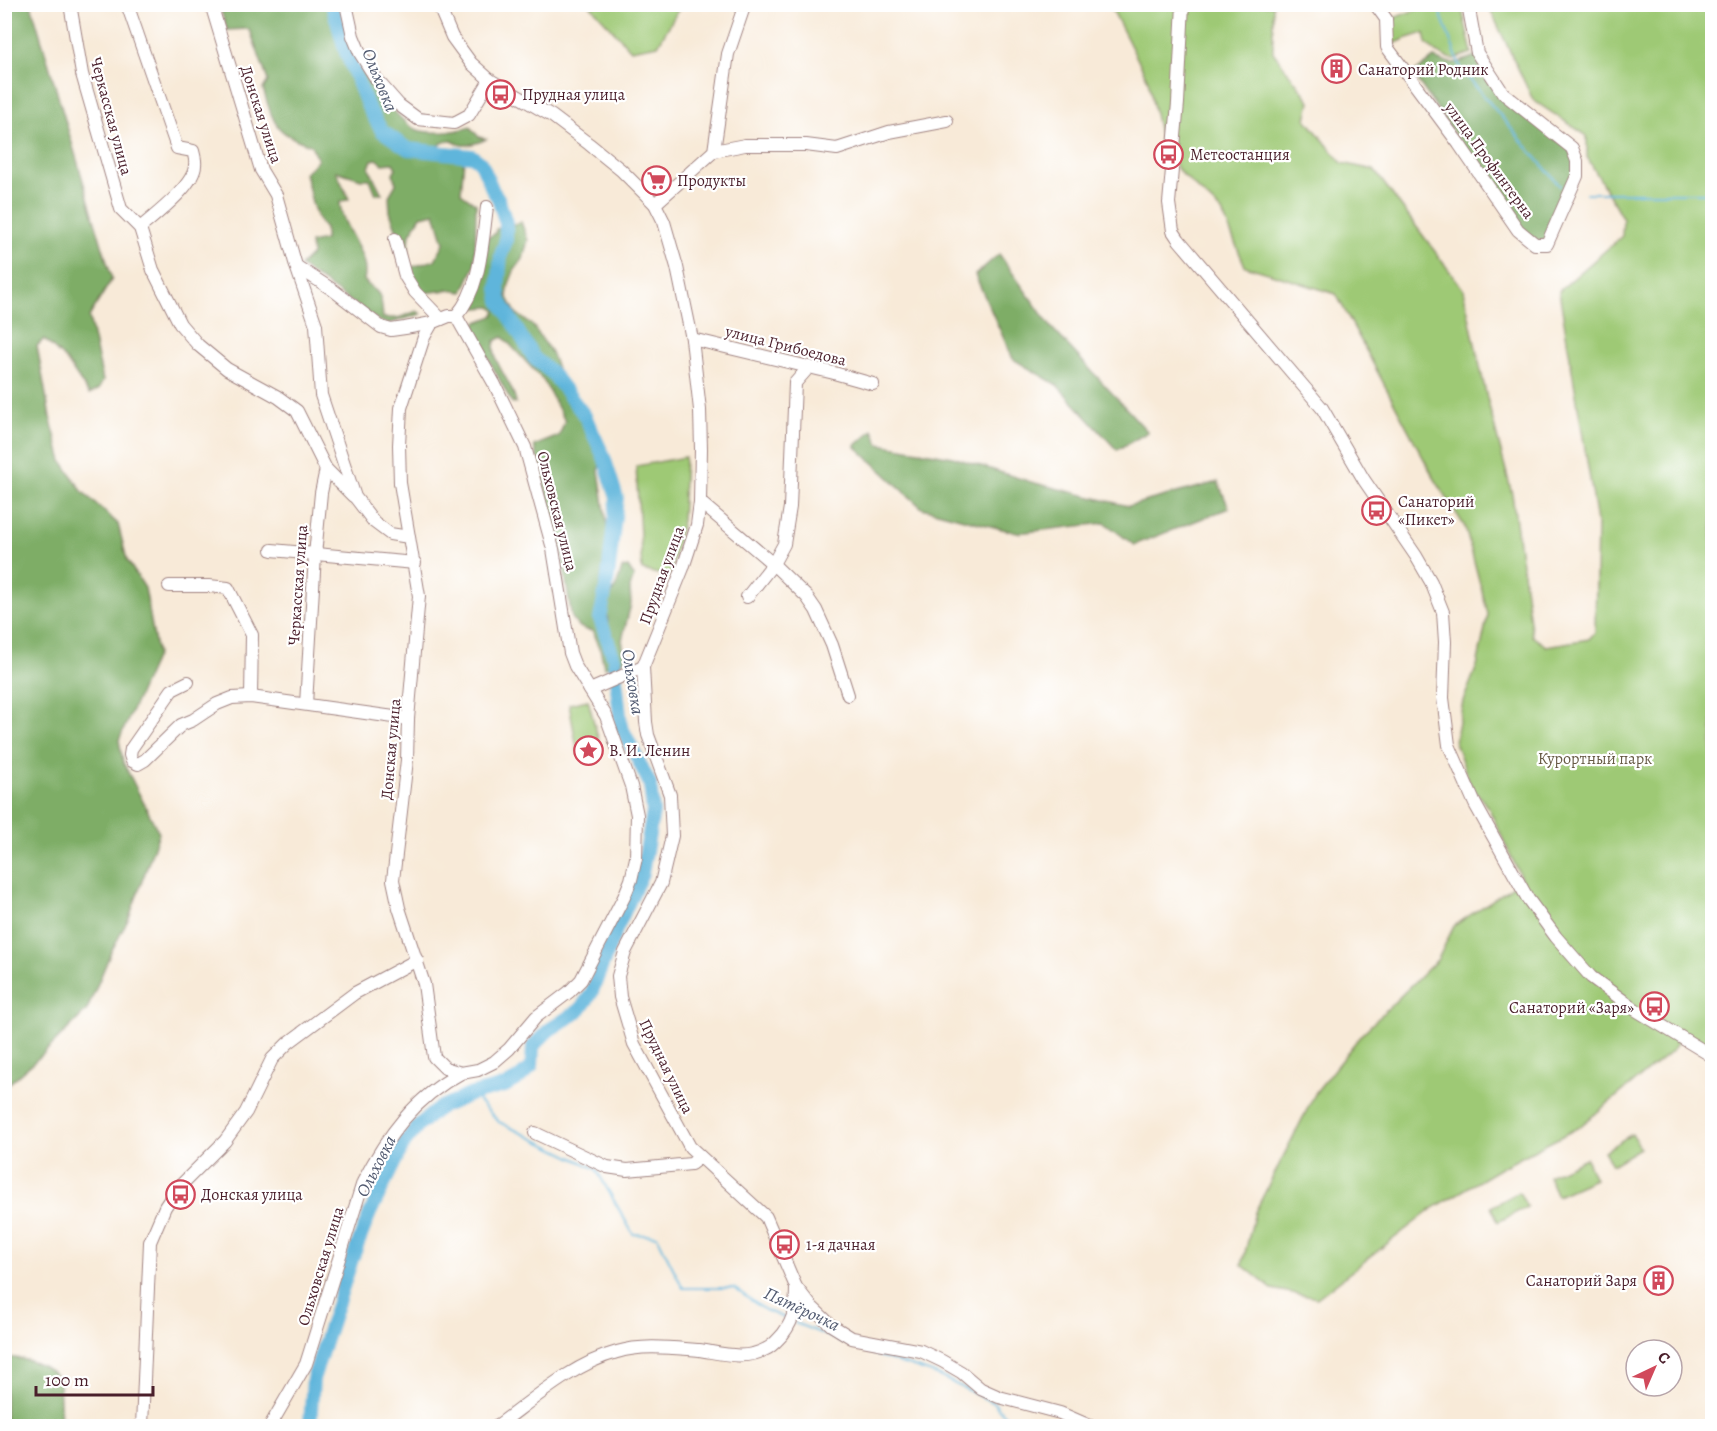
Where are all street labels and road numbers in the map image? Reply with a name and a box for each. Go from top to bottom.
street label: Черкасская улица [85,55,137,178]
street label: Донская улица [235,63,287,167]
street label: улица Профинтерна [1439,97,1540,224]
street label: улица Грибоедова [722,320,849,372]
street label: Ольховская улица [531,449,583,574]
street label: Черкасская улица [283,523,313,646]
street label: Прудная улица [634,523,690,628]
street label: Донская улица [376,697,406,801]
street label: Прудная улица [634,1015,699,1118]
street label: Ольховская улица [292,1204,350,1328]

